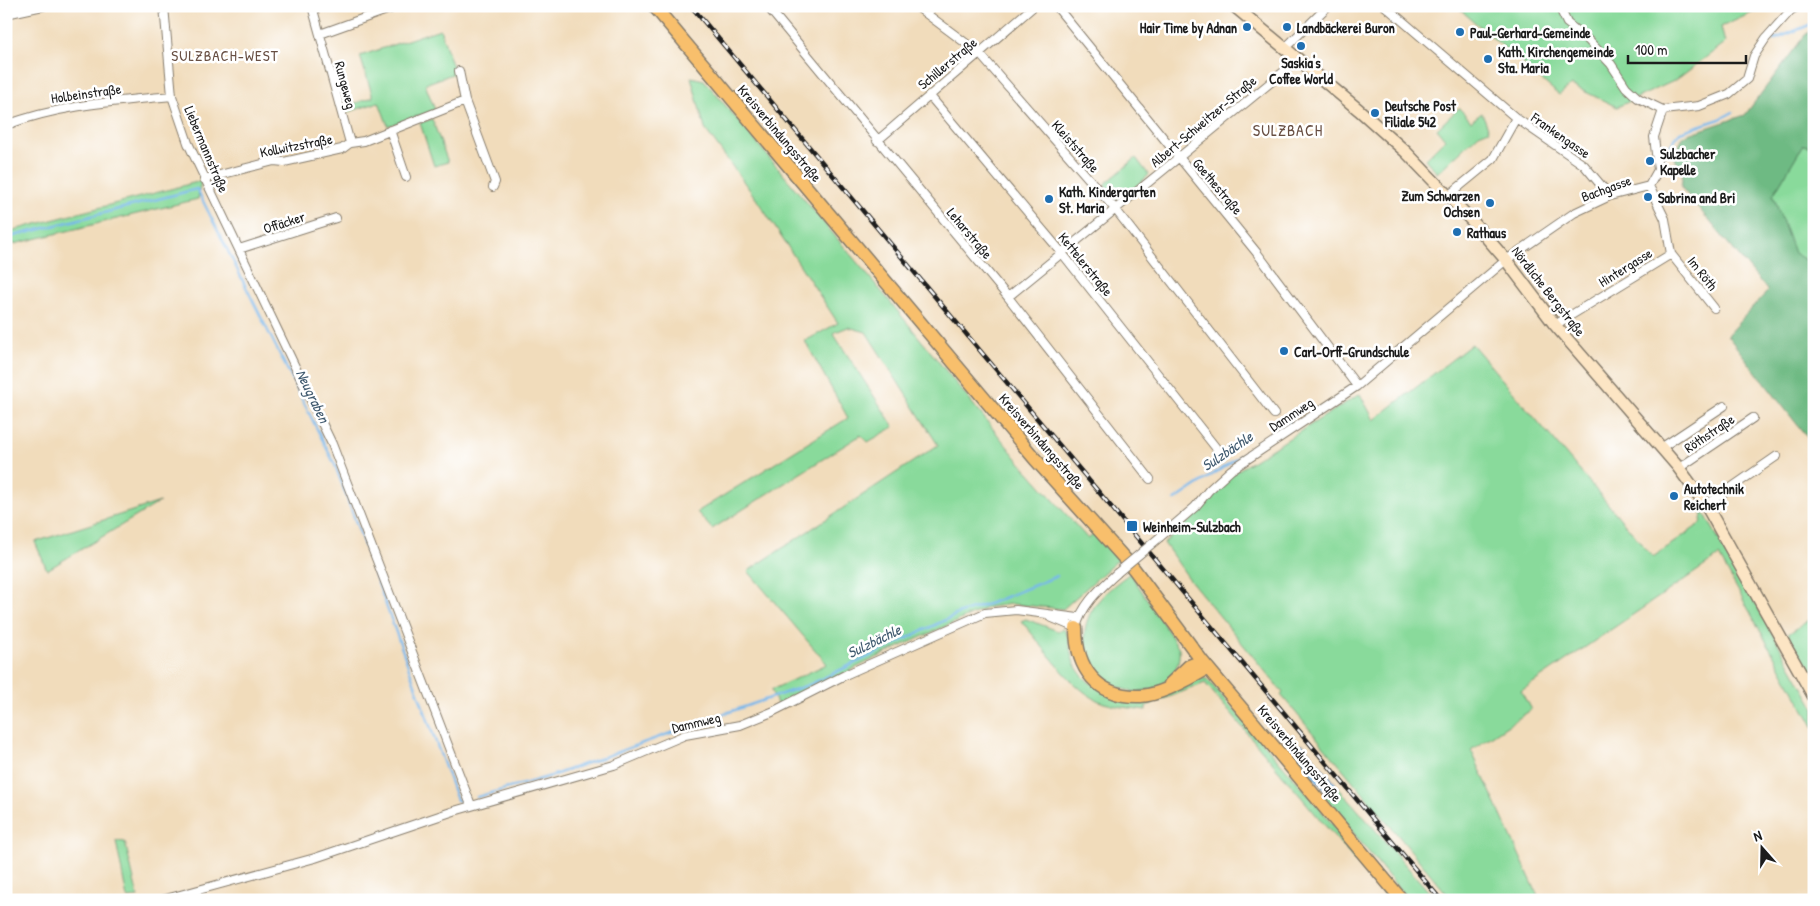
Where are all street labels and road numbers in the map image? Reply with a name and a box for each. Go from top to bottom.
street label: Schillerstraße [913,32,982,94]
street label: Rungeweg [330,59,361,111]
street label: Albert-Schweitzer-Straße [1146,71,1261,172]
street label: Holbeinstraße [50,79,123,108]
street label: Kreisverbindungsstraße [733,80,827,187]
street label: Liebermannstraße [179,103,234,196]
street label: Frankengasse [1526,107,1595,163]
street label: Kleiststraße [1047,116,1104,177]
street label: Kollwitzstraße [258,129,334,162]
street label: Goethestraße [1188,154,1247,219]
street label: Bachgasse [1578,170,1634,207]
street label: Leharstraße [942,203,997,264]
street label: Offäcker [261,206,308,238]
street label: Kettelerstraße [1054,228,1118,301]
street label: Nördliche Bergstraße [1507,242,1590,341]
street label: Hintergasse [1595,243,1656,292]
street label: Im Röth [1684,252,1722,294]
street label: Kreisverbindungsstraße [994,389,1089,494]
street label: Dammweg [1265,393,1317,436]
street label: Röthstraße [1680,409,1739,458]
street label: Kreisverbindungsstraße [1253,700,1347,807]
street label: Dammweg [670,707,722,738]

